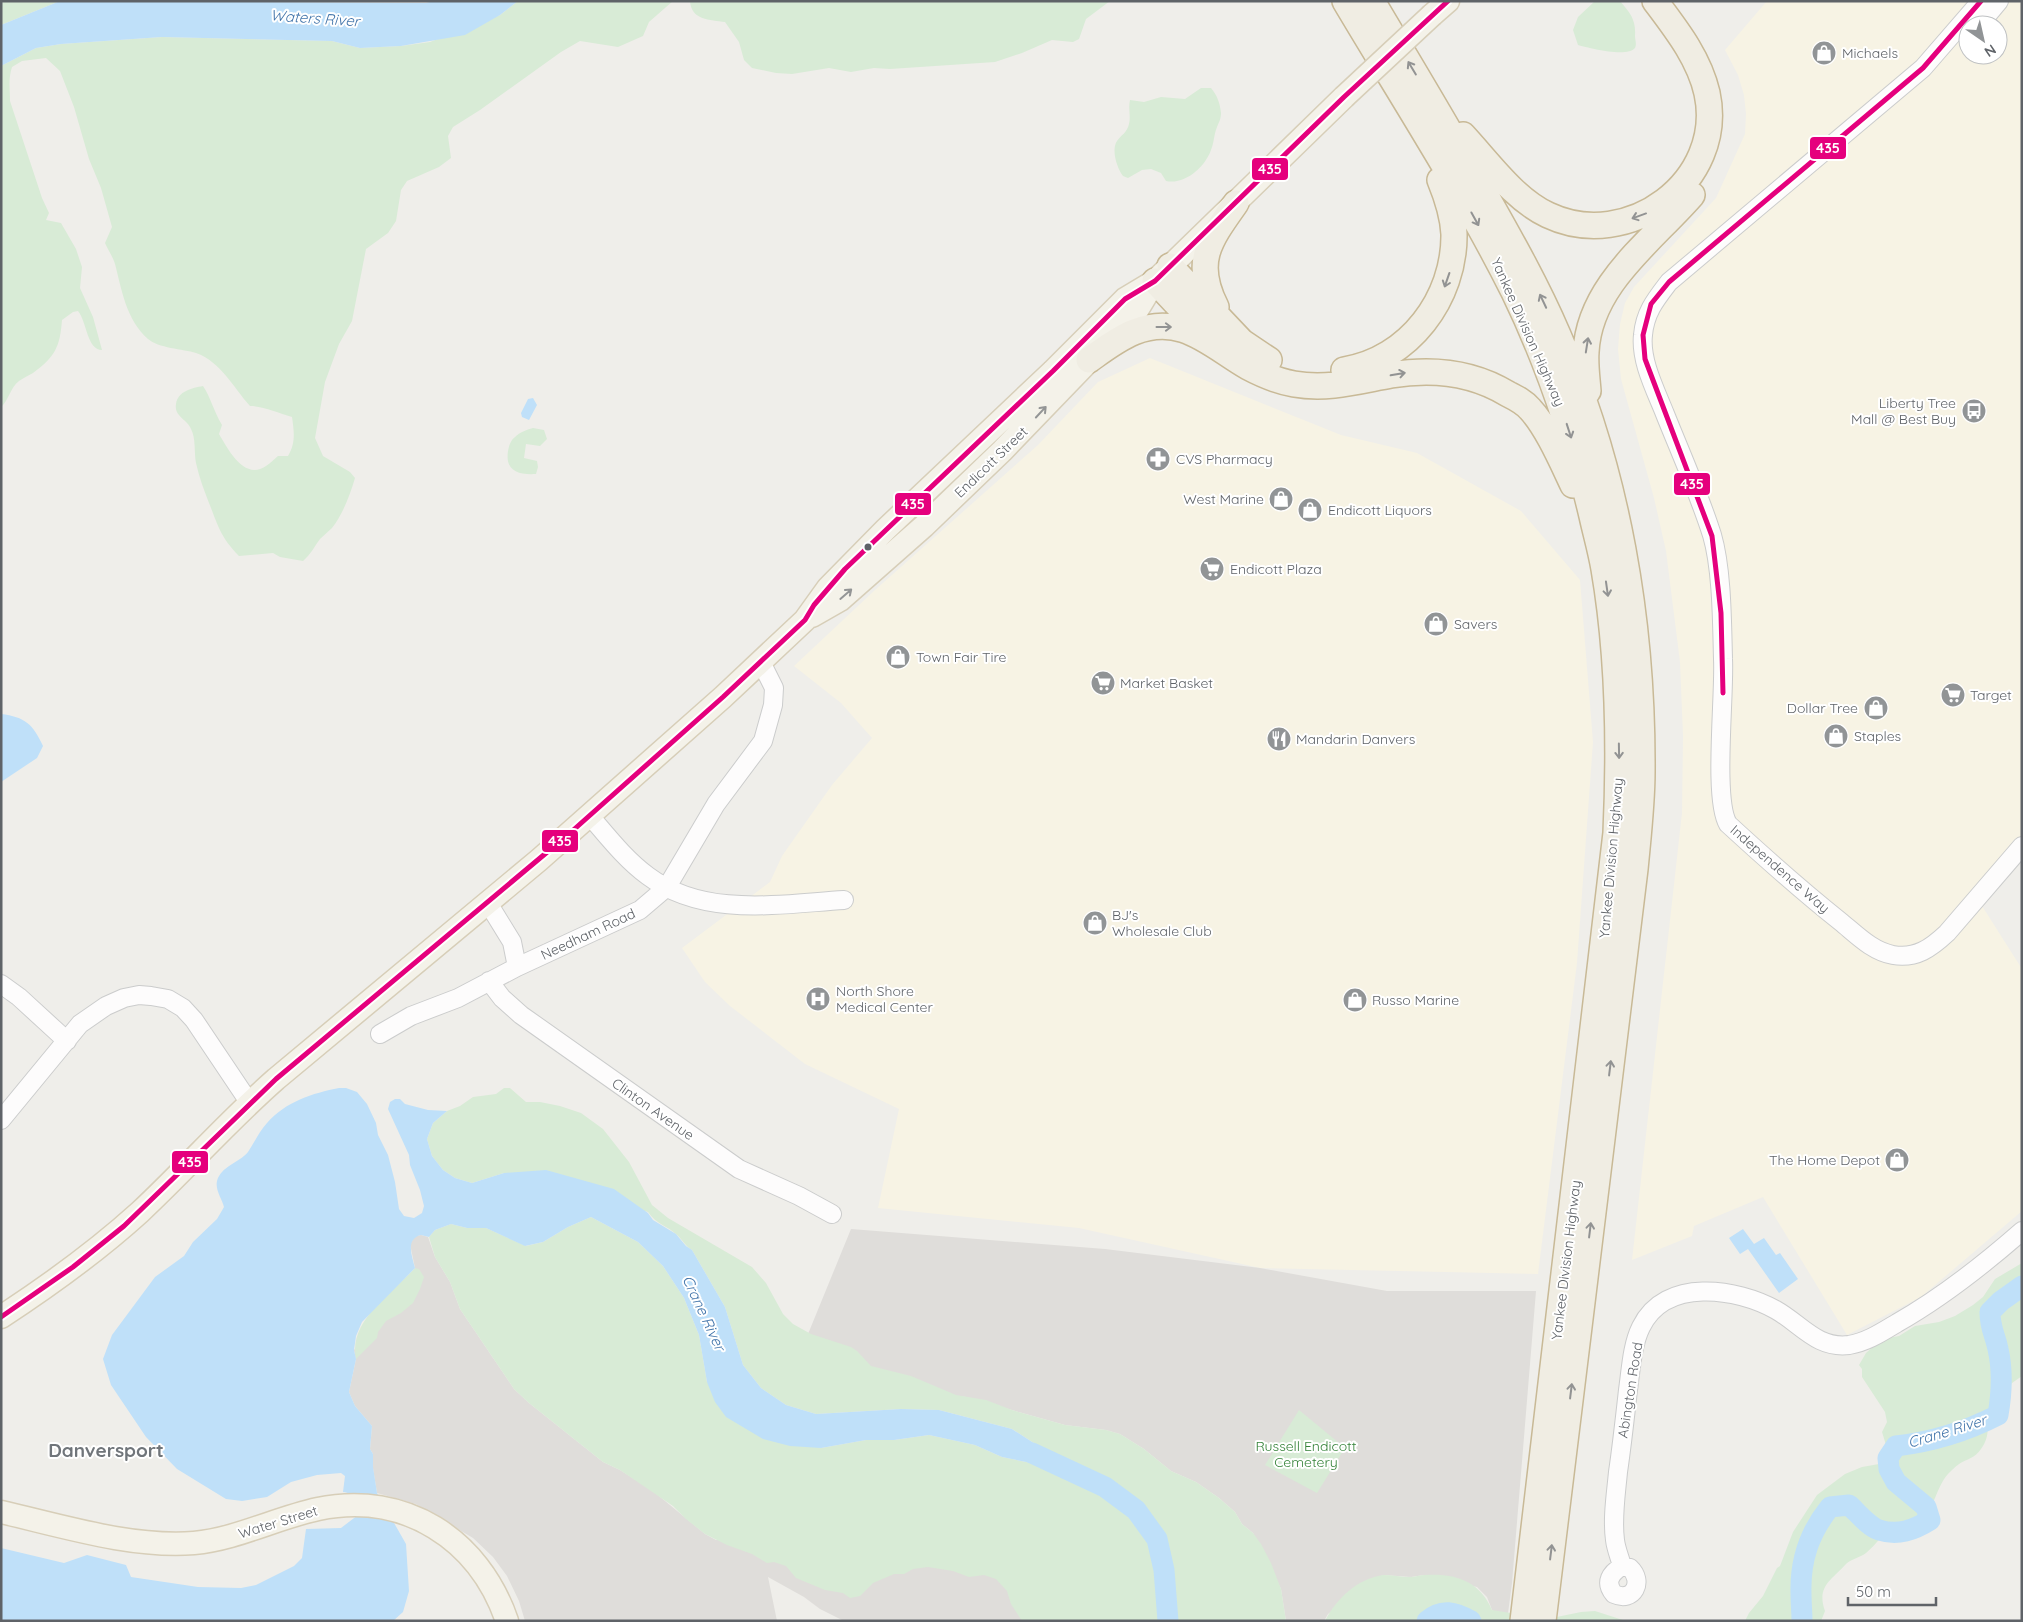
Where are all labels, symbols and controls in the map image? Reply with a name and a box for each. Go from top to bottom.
water label: Waters River [270,5,362,31]
north arrow [1958,15,2008,65]
shop icon: Michaels [1811,40,1837,66]
text: N [1981,40,2000,61]
place label: Michaels [1842,44,1898,62]
one-way arrow [1407,61,1417,75]
line badge: 435 [1809,136,1847,160]
text: 435 [1816,139,1840,157]
line badge: 435 [1251,157,1289,181]
text: 435 [1258,160,1282,178]
one-way arrow [1470,212,1480,226]
one-way arrow [1632,212,1648,221]
street label: Yankee Division Highway [1487,255,1569,409]
one-way arrow [1442,272,1451,288]
one-way arrow [1537,294,1547,309]
one-way arrow [1155,322,1171,332]
one-way arrow [1582,337,1592,353]
one-way arrow [1390,369,1406,379]
place label: Liberty Tree Mall @ Best Buy [1851,394,1956,428]
bus stop icon: Liberty Tree Mall @ Best Buy [1961,398,1987,424]
one-way arrow [1035,405,1047,418]
street label: Endicott Street [951,422,1032,501]
one-way arrow [1565,423,1574,438]
pharmacy icon: CVS Pharmacy [1145,446,1171,472]
place label: CVS Pharmacy [1176,450,1273,468]
line badge: 435 [1673,472,1711,496]
text: 435 [1680,475,1704,493]
shop icon: West Marine [1268,486,1294,512]
place label: West Marine [1183,490,1264,508]
line badge: 435 [894,492,932,516]
text: 435 [901,495,925,513]
shop icon: Endicott Liquors [1297,497,1323,523]
place label: Endicott Liquors [1328,501,1432,519]
unlabelled marker [863,542,873,552]
supermarket icon: Endicott Plaza [1199,556,1225,582]
place label: Endicott Plaza [1230,560,1322,578]
one-way arrow [1602,581,1612,597]
one-way arrow [839,589,852,600]
shop icon: Savers [1423,611,1449,637]
place label: Savers [1454,615,1497,633]
shop icon: Town Fair Tire [885,644,911,670]
place label: Town Fair Tire [916,648,1007,666]
supermarket icon: Market Basket [1090,670,1116,696]
place label: Market Basket [1120,674,1213,692]
supermarket icon: Target [1940,682,1966,708]
place label: Target [1970,686,2012,704]
shop icon: Dollar Tree [1863,695,1889,721]
place label: Dollar Tree [1787,699,1858,717]
shop icon: Staples [1823,723,1849,749]
restaurant icon: Mandarin Danvers [1266,726,1292,752]
place label: Staples [1854,727,1901,745]
place label: Mandarin Danvers [1296,730,1415,748]
one-way arrow [1614,742,1624,759]
street label: Yankee Division Highway [1595,777,1627,939]
street label: Independence Way [1727,821,1833,917]
line badge: 435 [541,829,579,853]
text: 435 [548,832,572,850]
street label: Needham Road [538,904,638,964]
place label: BJ's Wholesale Club [1112,906,1212,940]
shop icon: BJ's Wholesale Club [1082,910,1108,936]
place label: North Shore Medical Center [836,982,933,1016]
hospital icon: North Shore Medical Center [805,986,831,1012]
shop icon: Russo Marine [1342,987,1368,1013]
place label: Russo Marine [1372,991,1459,1009]
one-way arrow [1605,1061,1615,1077]
street label: Clinton Avenue [608,1074,698,1144]
shop icon: The Home Depot [1884,1147,1910,1173]
line badge: 435 [171,1150,209,1174]
place label: The Home Depot [1769,1151,1880,1169]
text: 435 [178,1153,202,1171]
street label: Yankee Division Highway [1547,1179,1585,1341]
one-way arrow [1586,1222,1596,1238]
water label: Crane River [678,1272,731,1356]
street label: Abington Road [1614,1341,1646,1439]
one-way arrow [1566,1383,1576,1399]
water label: Crane River [1905,1409,1991,1452]
park label: Russell Endicott Cemetery [1255,1437,1357,1471]
district label: Danversport [48,1438,164,1462]
street label: Water Street [236,1501,320,1543]
one-way arrow [1547,1545,1557,1561]
scale bar [1848,1574,1936,1606]
text: 50 m [1856,1582,1891,1601]

